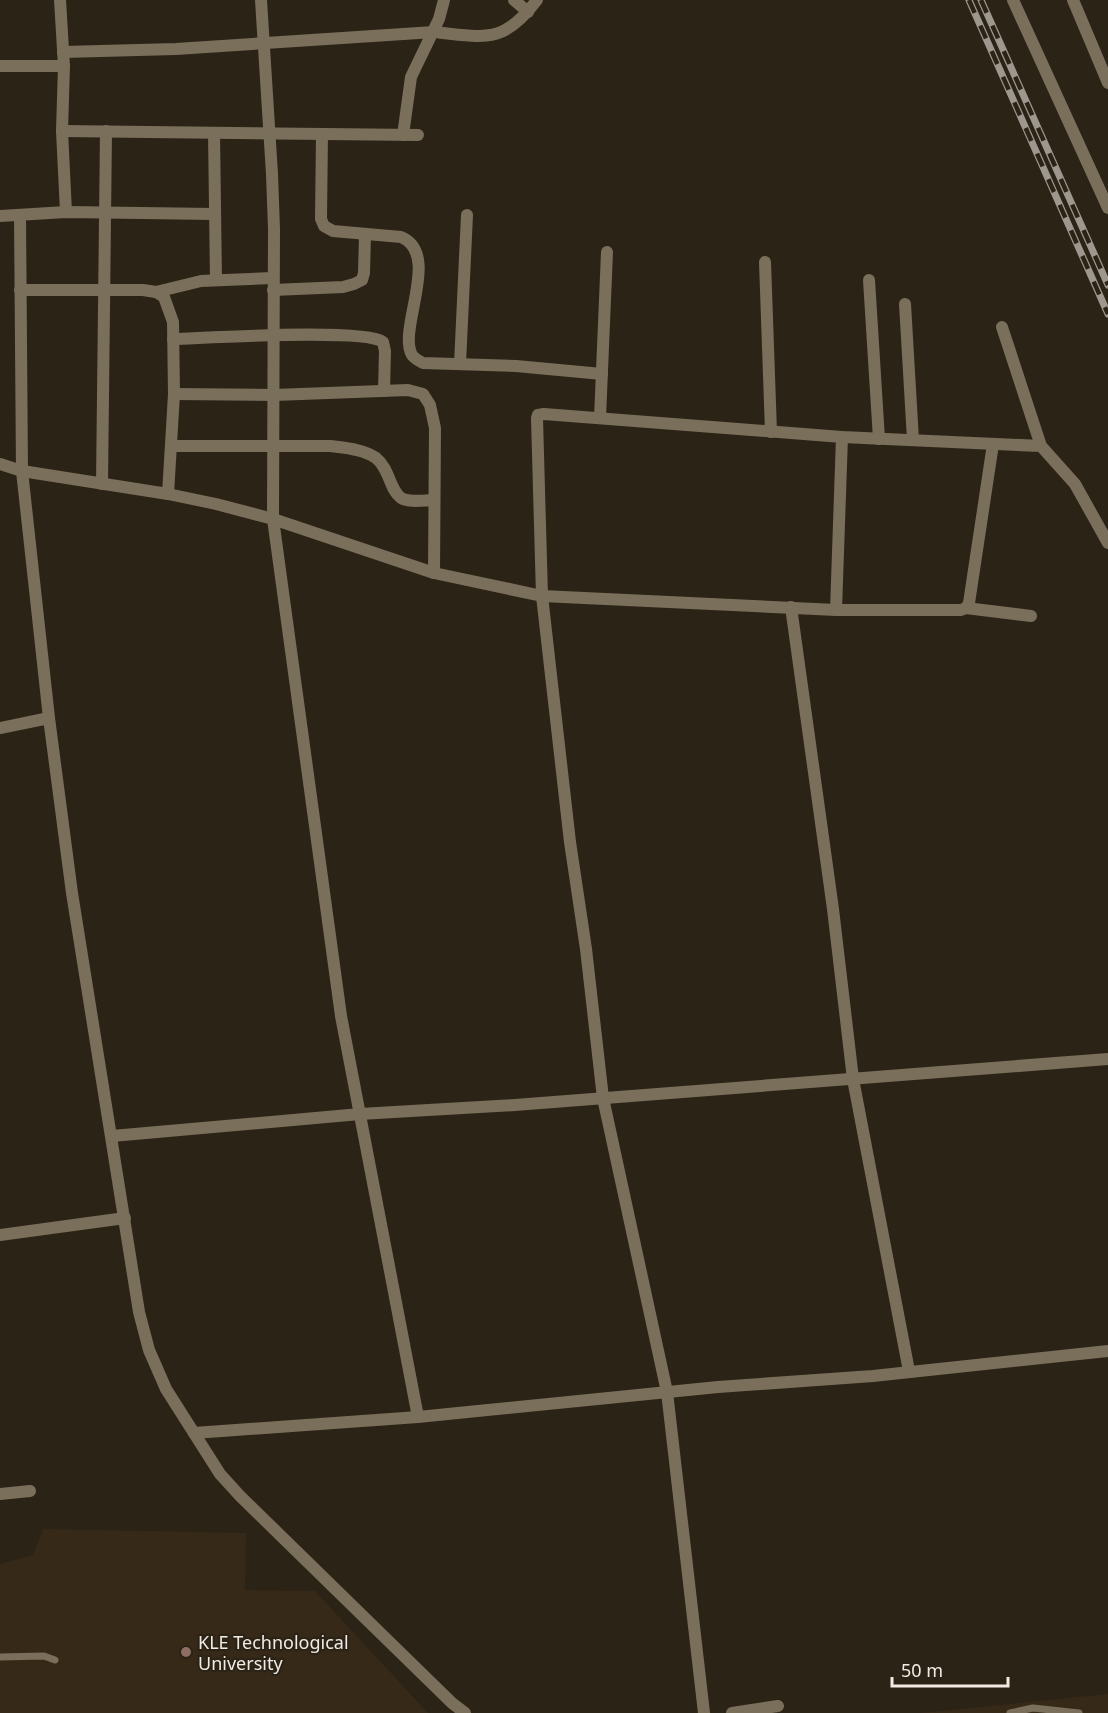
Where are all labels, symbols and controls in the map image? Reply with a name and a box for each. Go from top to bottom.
place label: KLE Technological University [198,1630,349,1675]
marker: KLE Technological University [179,1645,193,1659]
scale bar [892,1650,1008,1688]
text: 50 m [901,1658,943,1682]

